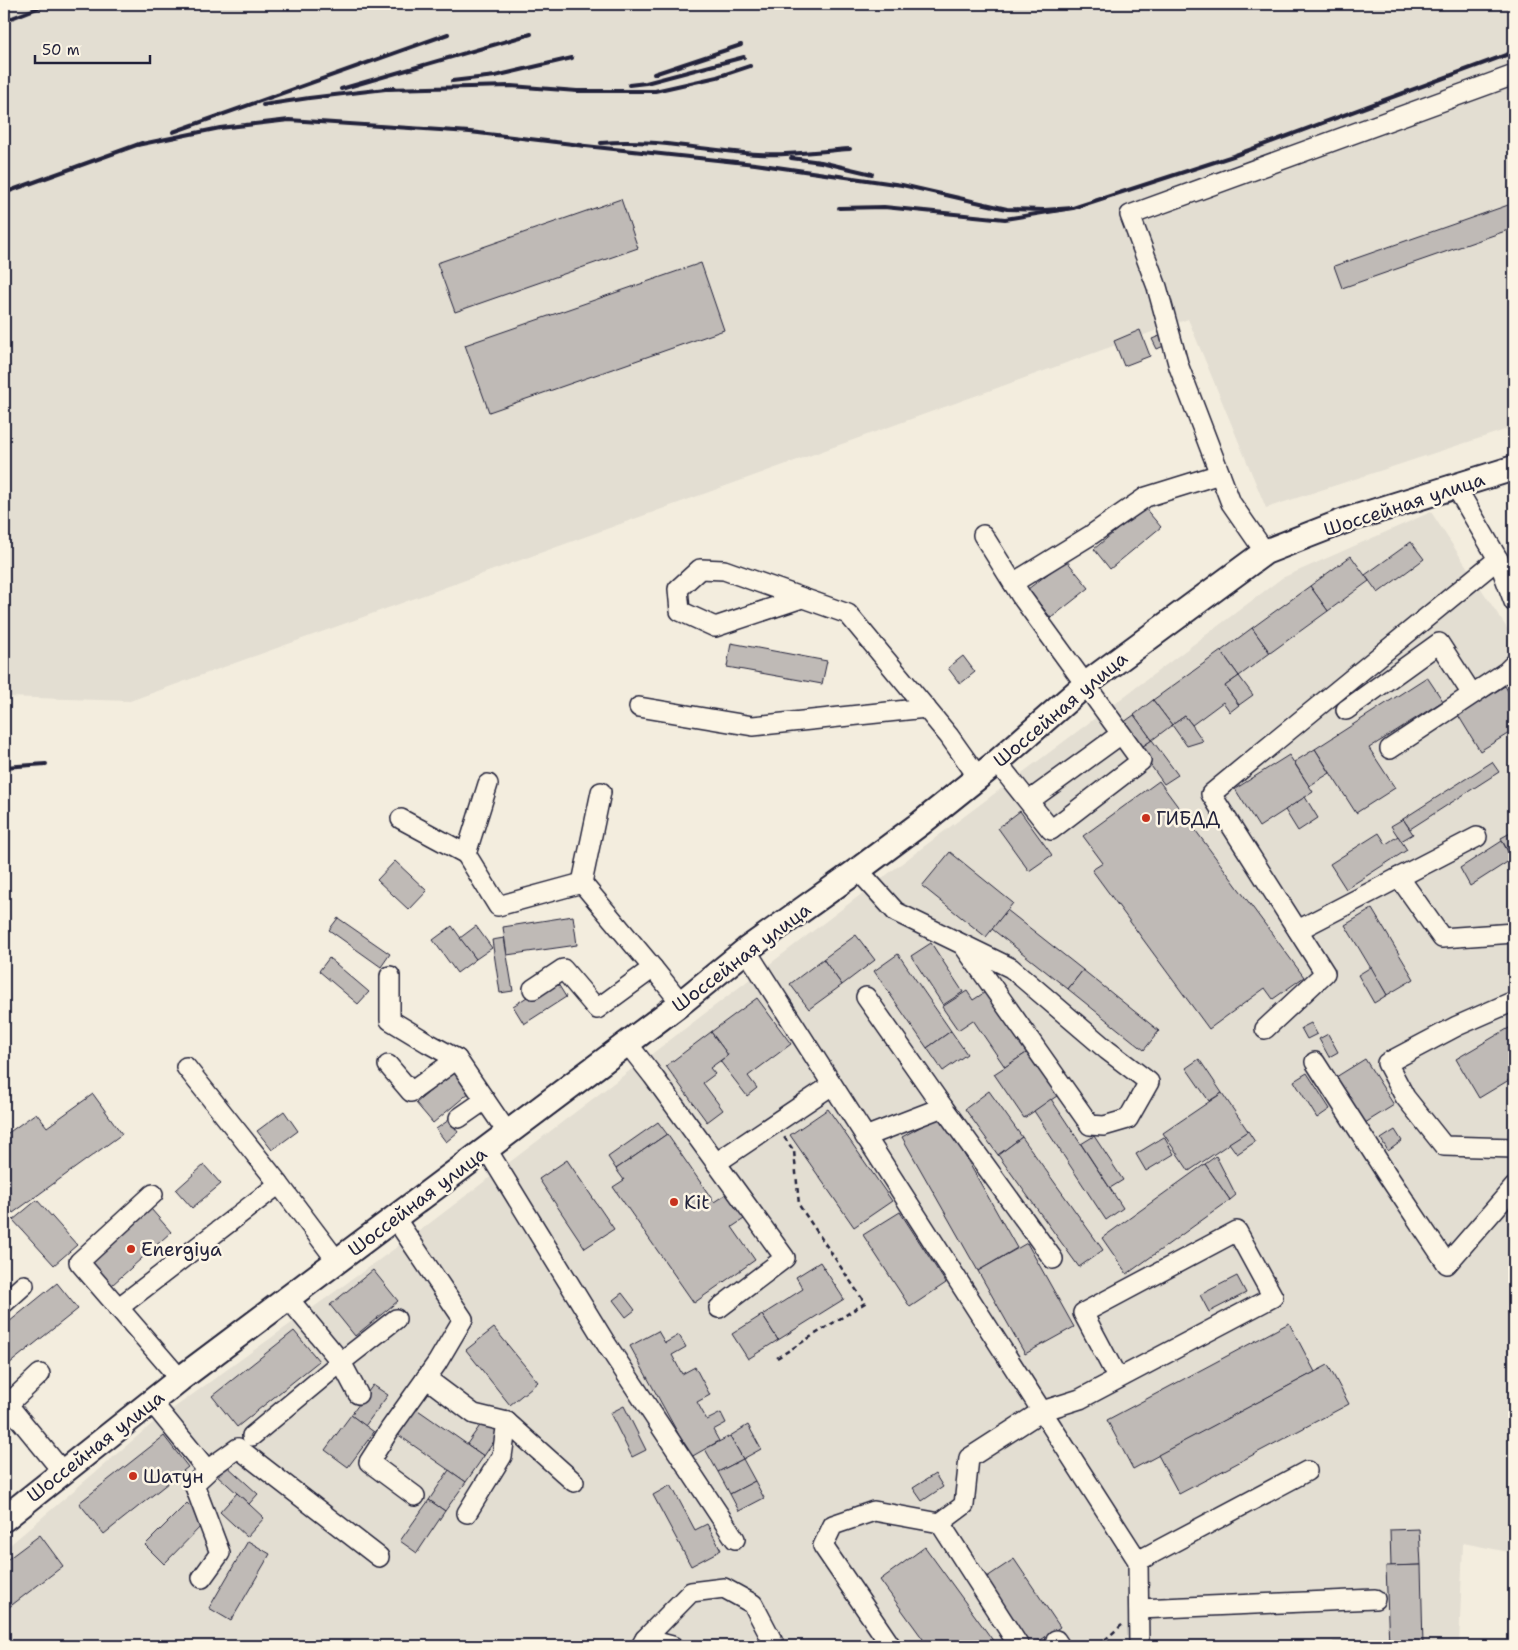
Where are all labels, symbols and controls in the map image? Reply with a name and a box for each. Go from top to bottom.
scale bar [35,32,150,64]
text: 50 m [42,40,80,60]
street label: Шоссейная улица [1320,467,1488,542]
street label: Шоссейная улица [988,646,1133,773]
place label: ГИБДД [1156,806,1221,831]
marker: ГИБДД [1140,812,1152,824]
street label: Шоссейная улица [667,897,816,1018]
street label: Шоссейная улица [343,1141,492,1262]
place label: Kit [684,1190,710,1215]
marker: Kit [668,1196,680,1208]
place label: Energiya [141,1237,222,1262]
marker: Energiya [125,1243,137,1255]
street label: Шоссейная улица [21,1385,169,1508]
place label: Шатун [143,1464,204,1489]
marker: Шатун [127,1470,139,1482]

